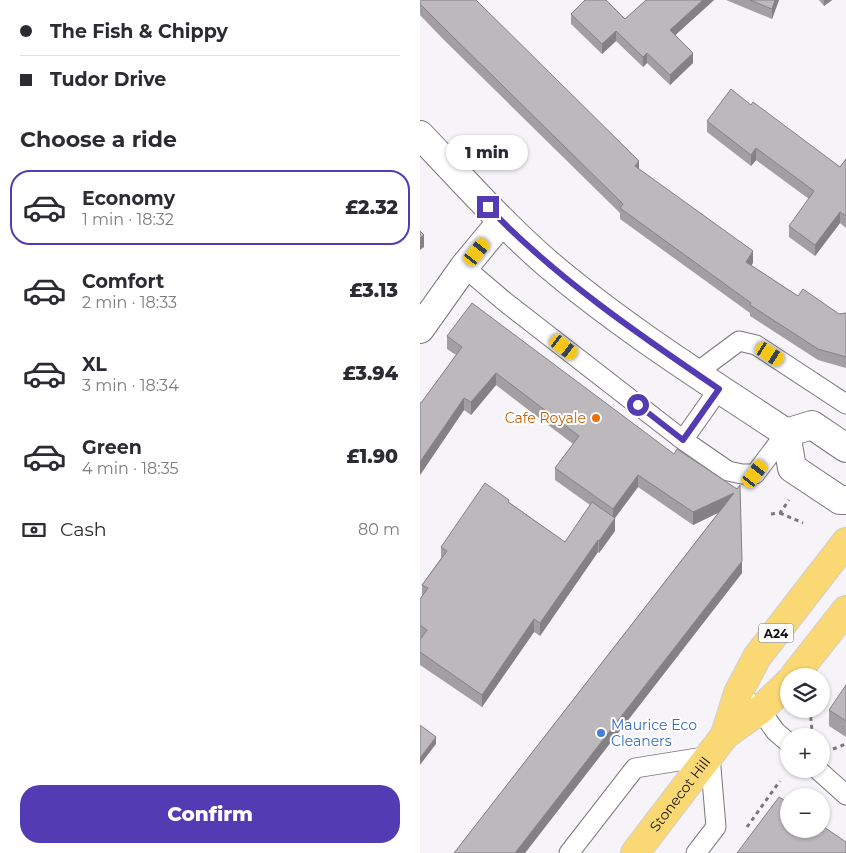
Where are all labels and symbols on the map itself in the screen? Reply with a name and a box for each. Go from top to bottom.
callout: 1 min [447,134,529,170]
route end [477,196,499,218]
car [461,236,492,268]
car [547,332,580,362]
car [753,340,786,368]
route start [627,394,649,416]
place label: Cafe Royale [505,409,586,427]
marker: Cafe Royale [590,412,602,424]
car [739,458,770,490]
road number: A24 [758,624,794,642]
place label: Maurice Eco Cleaners [611,716,697,750]
marker: Maurice Eco Cleaners [595,727,607,739]
street label: Stonecot Hill [646,753,714,835]

